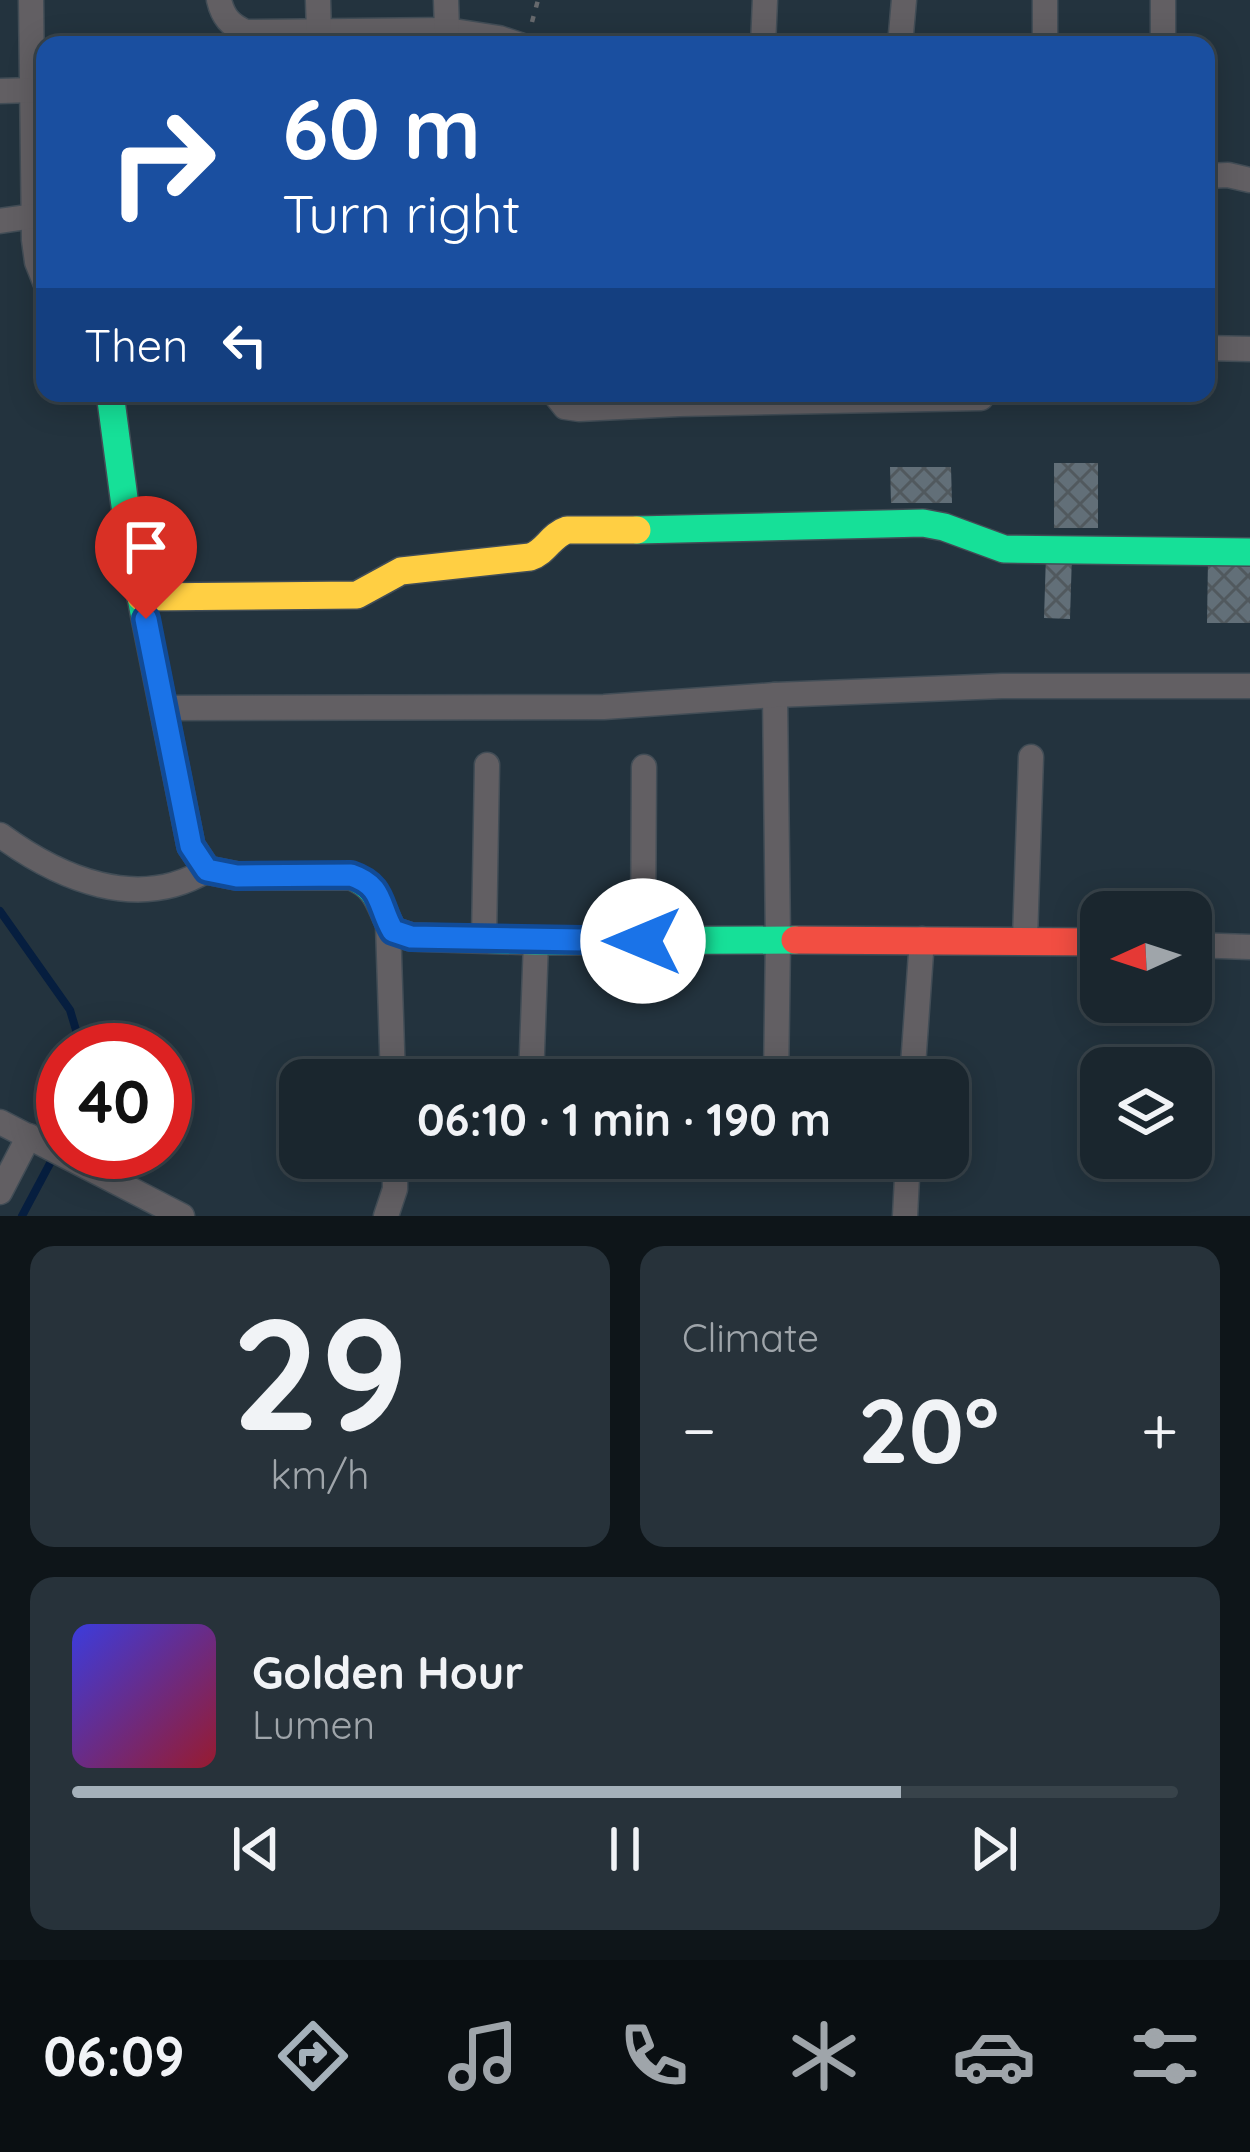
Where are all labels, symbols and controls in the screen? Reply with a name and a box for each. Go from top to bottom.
text: 60 m [282,75,481,180]
icon: right [84,84,240,240]
text: Turn right [282,179,521,247]
icon: left [212,312,278,378]
text: Then [84,317,188,373]
pin [95,496,197,619]
icon: arrive [113,514,179,580]
position arrow [580,878,706,1004]
north arrow [1080,891,1212,1023]
map controls [1080,891,1212,1179]
speed limit sign: 40 [36,1023,192,1179]
button: layers [1080,1047,1212,1179]
text: 06:10 · 1 min · 190 m [417,1091,831,1147]
text: 29 [231,1274,409,1469]
text: Climate [682,1313,819,1362]
text: 20° [858,1373,999,1486]
text: − [682,1388,716,1471]
text: + [1141,1388,1178,1471]
text: km/h [271,1450,369,1499]
text: Golden Hour [252,1644,524,1700]
text: Lumen [252,1700,375,1749]
icon: previous [223,1816,289,1882]
icon: pause [592,1816,658,1882]
icon: next [961,1816,1027,1882]
icon: directions [271,2014,355,2098]
icon: music [441,2014,525,2098]
icon: phone [612,2014,696,2098]
icon: climate [782,2014,866,2098]
icon: car [952,2014,1036,2098]
icon: filters [1123,2014,1207,2098]
text: 06:09 [43,2022,185,2090]

